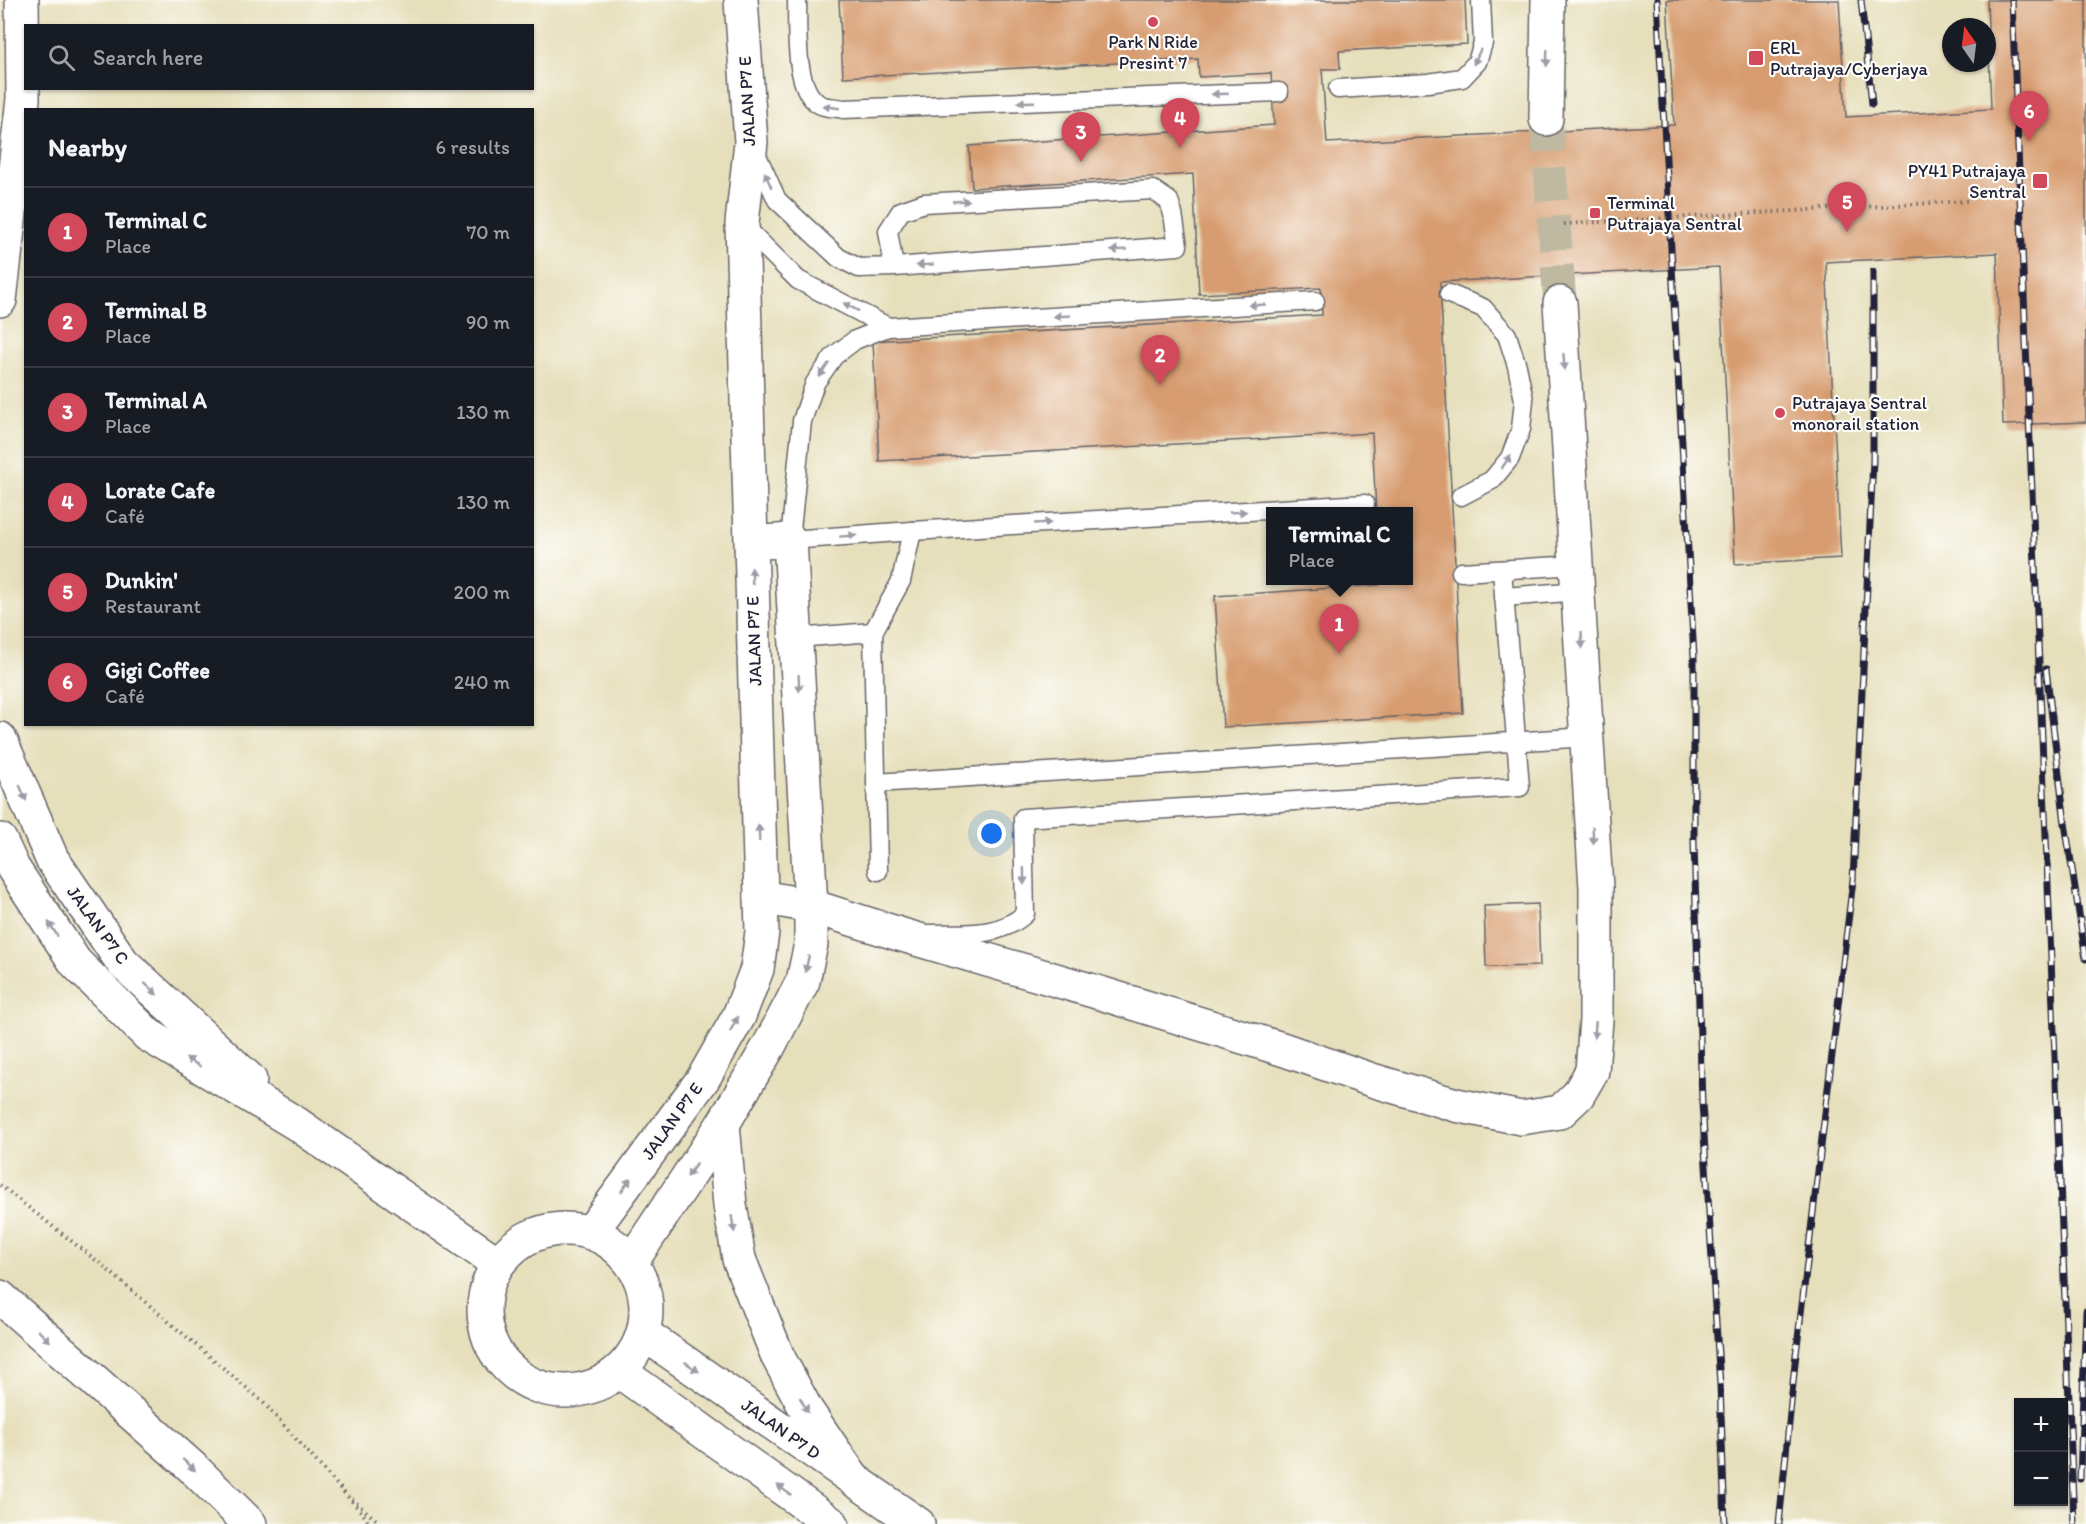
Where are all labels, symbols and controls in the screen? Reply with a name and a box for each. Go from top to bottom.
marker: Park N Ride Presint 7 [1146,15,1160,29]
north arrow [1942,18,1996,72]
search box [24,24,534,90]
place label: Park N Ride Presint 7 [1108,31,1198,74]
place label: ERL Putrajaya/Cyberjaya [1770,37,1928,80]
icon: search [45,41,78,74]
text: Search here [93,44,203,71]
one-way arrow [1472,48,1482,66]
one-way arrow [1542,49,1552,68]
marker: ERL Putrajaya/Cyberjaya [1747,49,1765,67]
street label: JALAN P7 E [734,55,760,147]
one-way arrow [1211,90,1230,99]
pin: 6 [2010,92,2048,141]
one-way arrow [1016,97,1035,106]
pin: 4 [1160,98,1200,148]
one-way arrow [821,102,840,111]
pin: 3 [1062,112,1100,162]
text: Nearby [48,131,127,163]
text: 6 results [436,135,510,159]
place label: PY41 Putrajaya Sentral [1908,160,2027,203]
one-way arrow [763,171,772,189]
marker: PY41 Putrajaya Sentral [2031,172,2049,190]
pin: 5 [1828,182,1866,232]
place label: Terminal Putrajaya Sentral [1607,192,1742,235]
one-way arrow [951,196,970,206]
marker: Terminal Putrajaya Sentral [1588,206,1602,220]
text: Terminal C [105,207,207,234]
text: 1 [63,220,72,244]
text: 70 m [466,220,510,244]
text: Place [105,234,151,258]
one-way arrow [1110,245,1129,255]
one-way arrow [915,260,934,269]
text: Terminal B [105,297,207,324]
one-way arrow [1247,300,1266,309]
one-way arrow [843,302,860,312]
text: 2 [62,310,73,334]
text: 90 m [466,310,510,334]
one-way arrow [1053,312,1072,321]
text: Place [105,324,151,348]
pin: 2 [1140,336,1180,385]
one-way arrow [1559,352,1569,371]
one-way arrow [819,363,831,378]
text: Terminal A [105,387,207,414]
place label: Putrajaya Sentral monorail station [1792,392,1927,435]
text: 3 [62,400,73,424]
text: 130 m [456,400,510,424]
marker: Putrajaya Sentral monorail station [1773,406,1787,420]
text: Place [105,414,151,438]
one-way arrow [1500,454,1512,470]
text: Lorate Cafe [105,477,215,504]
text: 4 [61,490,74,514]
text: 130 m [456,490,510,514]
text: Café [105,504,145,528]
one-way arrow [1228,507,1247,516]
popup [1266,507,1413,585]
one-way arrow [1034,519,1053,528]
text: Terminal C [1289,521,1390,548]
one-way arrow [839,531,858,541]
text: Place [1289,548,1335,572]
one-way arrow [748,566,757,585]
text: Dunkin' [105,567,178,594]
text: 5 [62,580,73,604]
text: 200 m [454,580,510,604]
text: Restaurant [105,594,201,618]
street label: JALAN P7 E [741,596,767,686]
pin: 1 [1320,604,1358,654]
one-way arrow [1577,631,1586,650]
text: Gigi Coffee [105,657,210,684]
text: 6 [62,670,73,694]
text: 240 m [454,670,510,694]
one-way arrow [794,673,803,692]
text: Café [105,684,145,708]
one-way arrow [18,784,28,802]
your location [977,819,1006,848]
one-way arrow [755,824,764,843]
one-way arrow [1588,825,1597,844]
one-way arrow [1020,867,1029,886]
street label: JALAN P7 C [62,881,134,969]
one-way arrow [48,921,59,937]
one-way arrow [801,955,811,973]
one-way arrow [144,982,159,996]
one-way arrow [729,1015,739,1032]
one-way arrow [1590,1020,1600,1039]
one-way arrow [184,1057,201,1067]
street label: JALAN P7 E [637,1078,707,1164]
one-way arrow [686,1162,698,1178]
one-way arrow [620,1178,632,1194]
one-way arrow [729,1215,738,1234]
one-way arrow [36,1329,51,1342]
one-way arrow [683,1361,699,1373]
street label: JALAN P7 D [737,1394,825,1464]
one-way arrow [799,1397,809,1414]
map controls [2014,1398,2068,1506]
button: + [2014,1398,2068,1452]
button: − [2014,1452,2068,1506]
one-way arrow [182,1458,197,1472]
one-way arrow [776,1485,792,1496]

